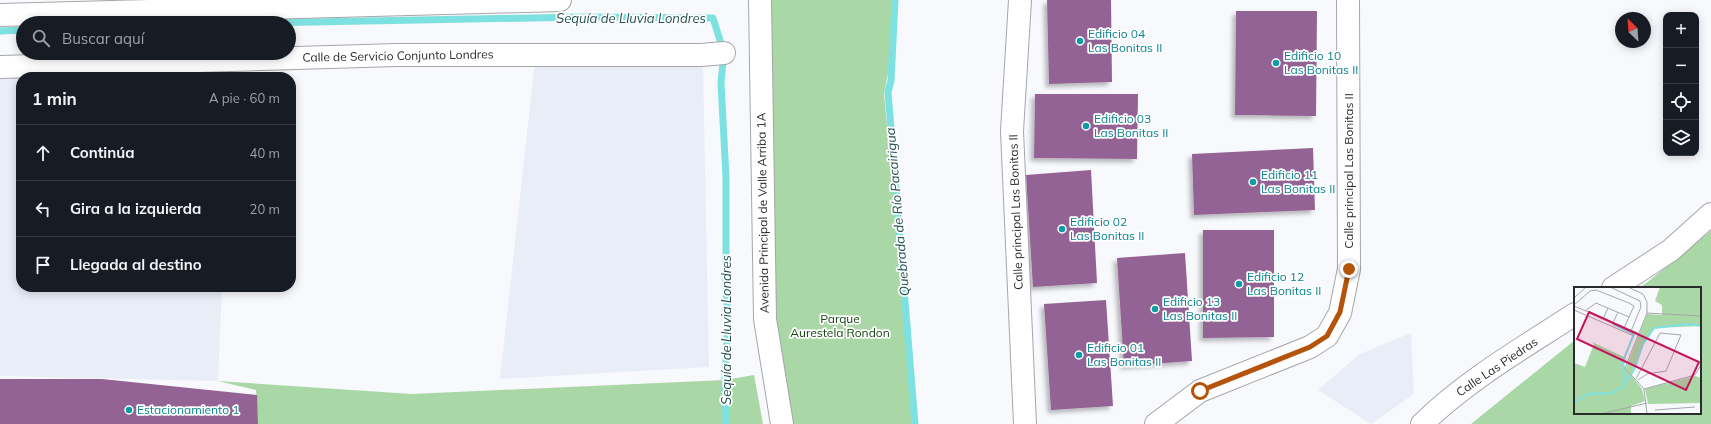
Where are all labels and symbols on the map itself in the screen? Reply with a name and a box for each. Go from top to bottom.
water label: Sequía de Lluvia Londres [556,10,706,26]
north arrow [1615,12,1651,48]
place label: Edificio 04 Las Bonitas II [1088,26,1162,55]
marker: Edificio 04 Las Bonitas II [1075,36,1085,46]
street label: Calle de Servicio Conjunto Londres [302,46,494,65]
place label: Edificio 10 Las Bonitas II [1284,48,1358,77]
marker: Edificio 10 Las Bonitas II [1271,58,1281,68]
street label: Calle principal Las Bonitas II [1341,93,1356,249]
place label: Edificio 03 Las Bonitas II [1094,111,1168,140]
street label: Avenida Principal de Valle Arriba 1A [753,112,772,314]
marker: Edificio 03 Las Bonitas II [1081,121,1091,131]
water label: Quebrada de Río Pacairigua [882,127,912,297]
street label: Calle principal Las Bonitas II [1005,134,1026,290]
place label: Edificio 11 Las Bonitas II [1261,167,1335,196]
marker: Edificio 11 Las Bonitas II [1248,177,1258,187]
place label: Edificio 02 Las Bonitas II [1070,214,1144,243]
marker: Edificio 02 Las Bonitas II [1057,224,1067,234]
water label: Sequía de Lluvia Londres [718,255,734,405]
route end [1340,260,1358,278]
place label: Edificio 12 Las Bonitas II [1247,269,1321,298]
marker: Edificio 12 Las Bonitas II [1234,279,1244,289]
inset map [1574,287,1701,414]
place label: Edificio 13 Las Bonitas II [1163,294,1237,323]
marker: Edificio 13 Las Bonitas II [1150,304,1160,314]
park label: Parque Aurestela Rondon [790,311,890,340]
street label: Calle Las Piedras [1453,334,1540,399]
place label: Edificio 01 Las Bonitas II [1087,340,1161,369]
marker: Edificio 01 Las Bonitas II [1074,350,1084,360]
route start [1191,382,1209,400]
place label: Estacionamiento 1 [137,402,239,417]
marker: Estacionamiento 1 [124,405,134,415]

